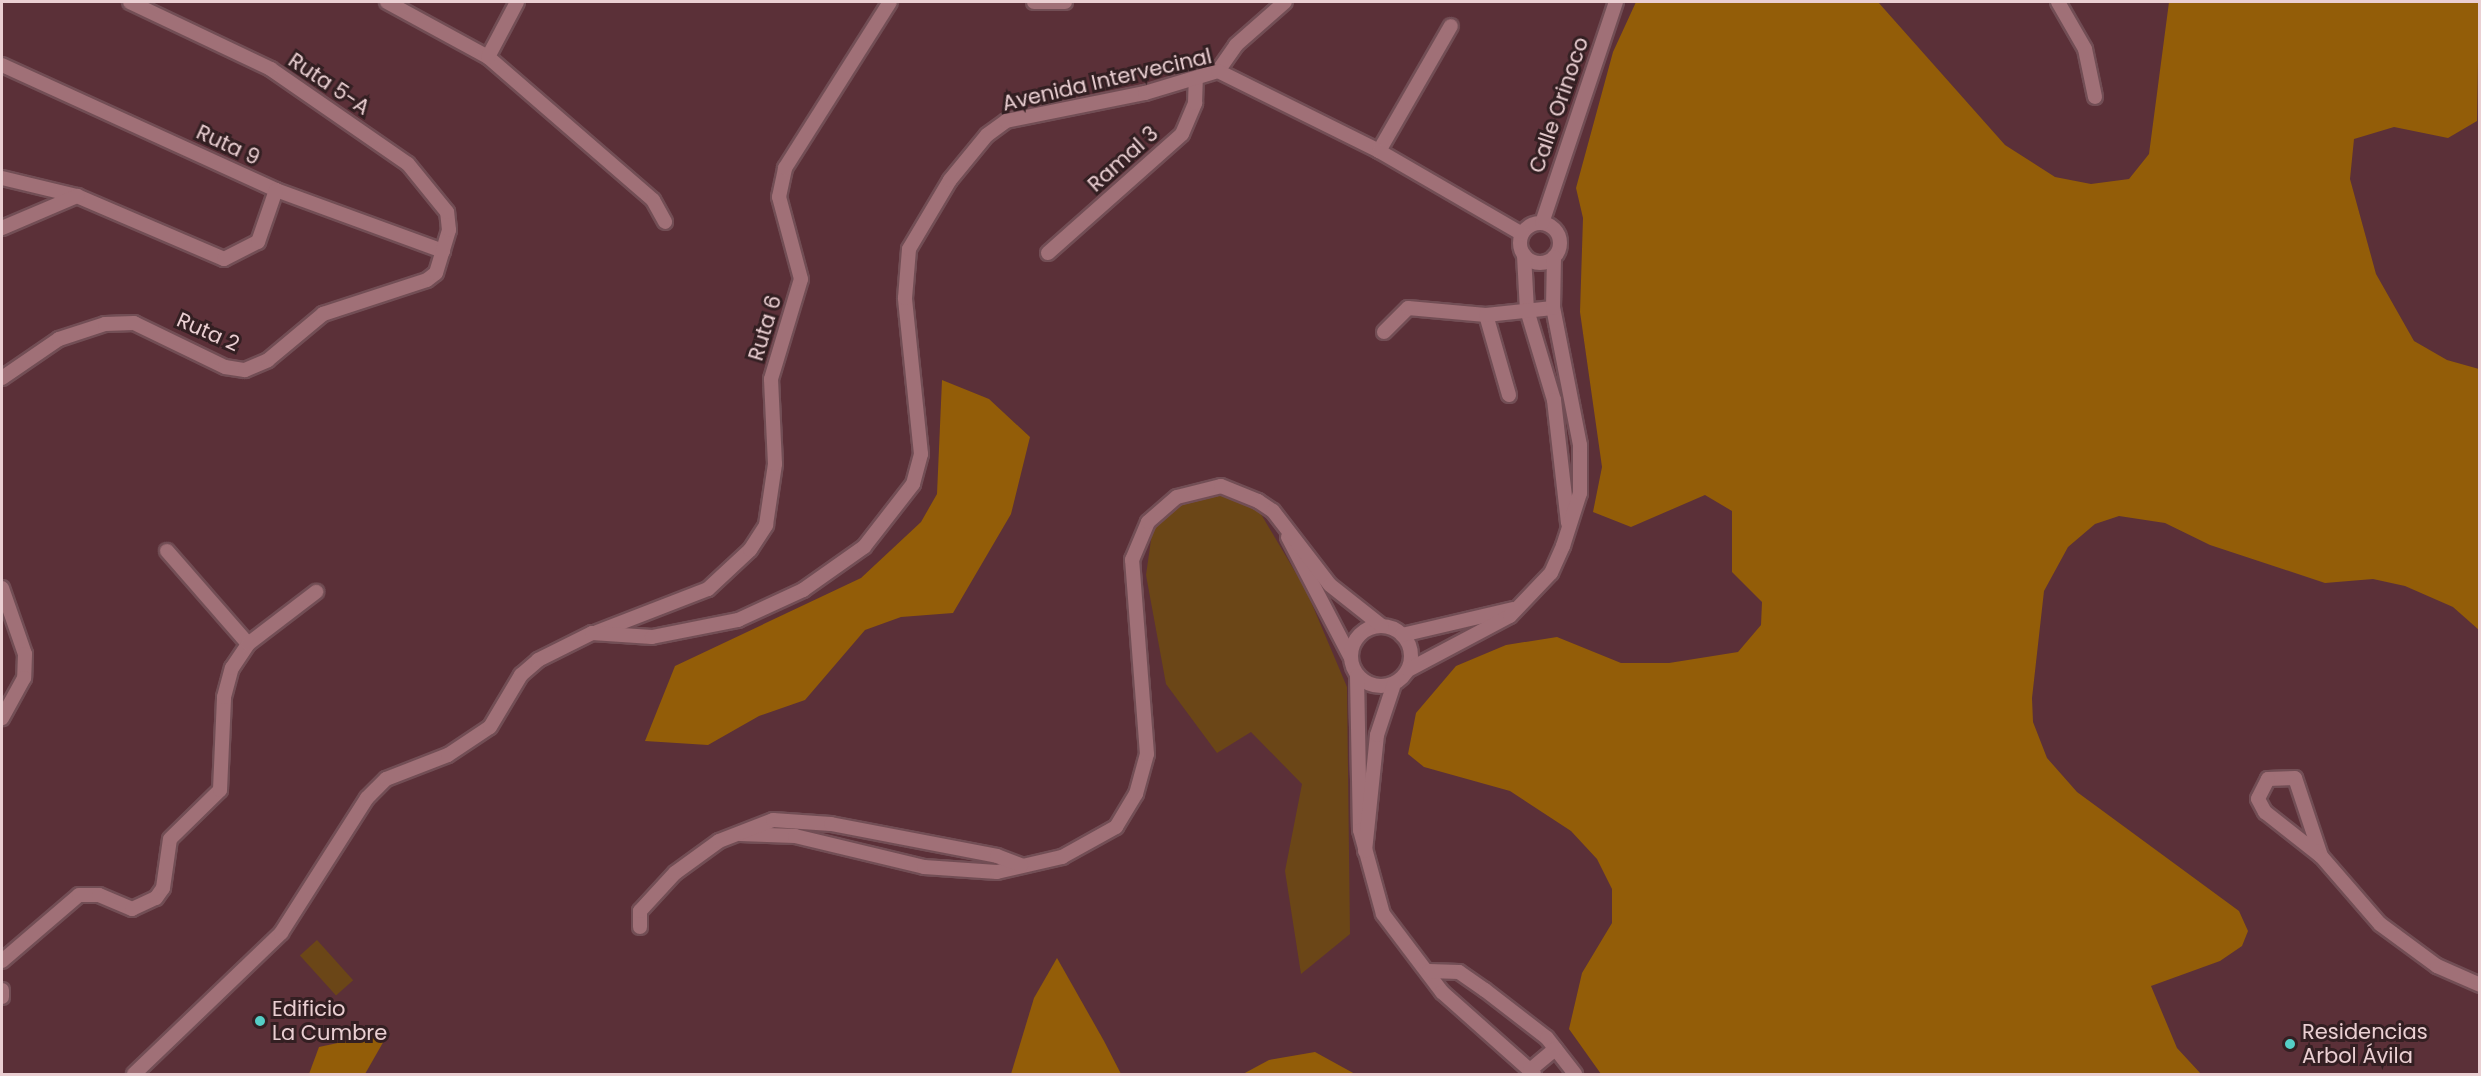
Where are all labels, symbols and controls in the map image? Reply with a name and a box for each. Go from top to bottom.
street label: Calle Orinoco [1524,34,1594,176]
street label: Avenida Intervecinal [1000,44,1214,116]
street label: Ruta 5-A [284,48,374,120]
street label: Ruta 9 [192,119,264,171]
street label: Ramal 3 [1083,121,1163,197]
street label: Ruta 6 [743,292,787,364]
street label: Ruta 2 [173,307,243,357]
place label: Edificio La Cumbre [272,996,387,1046]
marker: Edificio La Cumbre [253,1014,267,1028]
place label: Residencias Arbol Ávila [2302,1019,2428,1069]
marker: Residencias Arbol Ávila [2283,1037,2297,1051]

